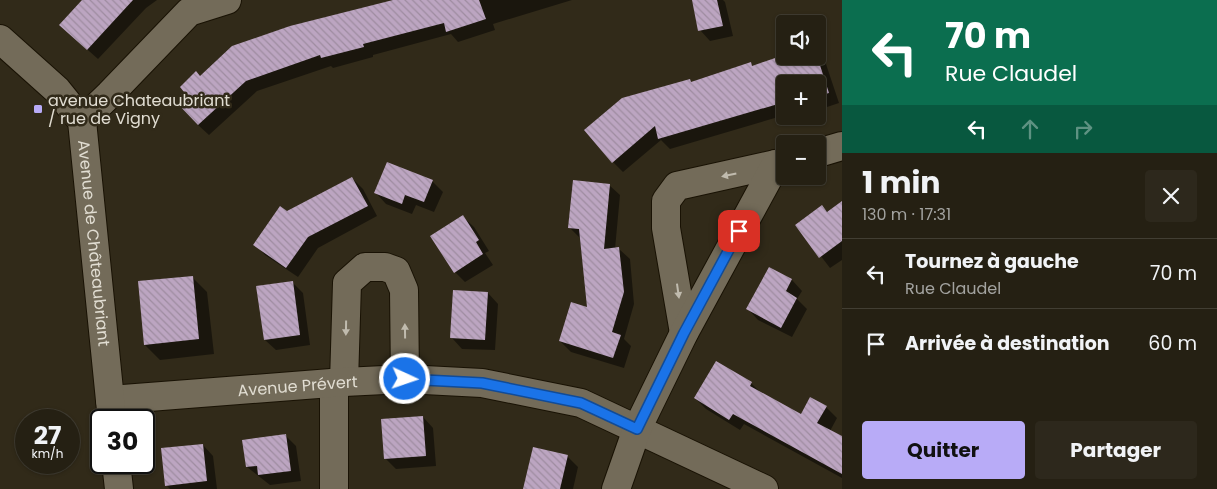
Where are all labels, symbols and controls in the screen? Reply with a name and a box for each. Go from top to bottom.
text: 70 m [945,11,1031,60]
map controls [776,15,826,185]
button: sound [776,15,826,65]
icon: left [862,20,927,85]
text: Rue Claudel [945,58,1077,89]
button: + [776,75,826,125]
place label: avenue Chateaubriant / rue de Vigny [48,89,230,130]
marker: avenue Chateaubriant / rue de Vigny [32,103,44,115]
icon: left [963,115,991,143]
icon: ahead [1016,115,1044,143]
icon: right [1069,115,1097,143]
button: − [776,135,826,185]
street label: Avenue de Châteaubriant [72,139,116,348]
text: 1 min [862,161,940,204]
button: close [1145,170,1197,222]
one-way arrow [720,171,736,179]
text: 130 m · 17:31 [862,203,951,226]
pin [718,210,760,252]
icon: arrive [725,217,753,245]
text: Tournez à gauche [905,248,1079,275]
icon: left [862,260,890,288]
text: 70 m [1150,260,1197,287]
text: Rue Claudel [905,277,1001,300]
one-way arrow [674,283,682,299]
one-way arrow [342,321,350,337]
one-way arrow [401,322,409,338]
icon: arrive [862,330,890,358]
text: Arrivée à destination [905,330,1110,357]
text: 60 m [1148,330,1197,357]
position arrow [378,352,430,404]
street label: Avenue Prévert [237,370,358,402]
speed limit sign: 30 [90,409,155,474]
text: 27 [34,418,61,453]
button: Quitter [862,421,1025,479]
button: Partager [1035,421,1197,479]
text: km/h [32,445,63,462]

